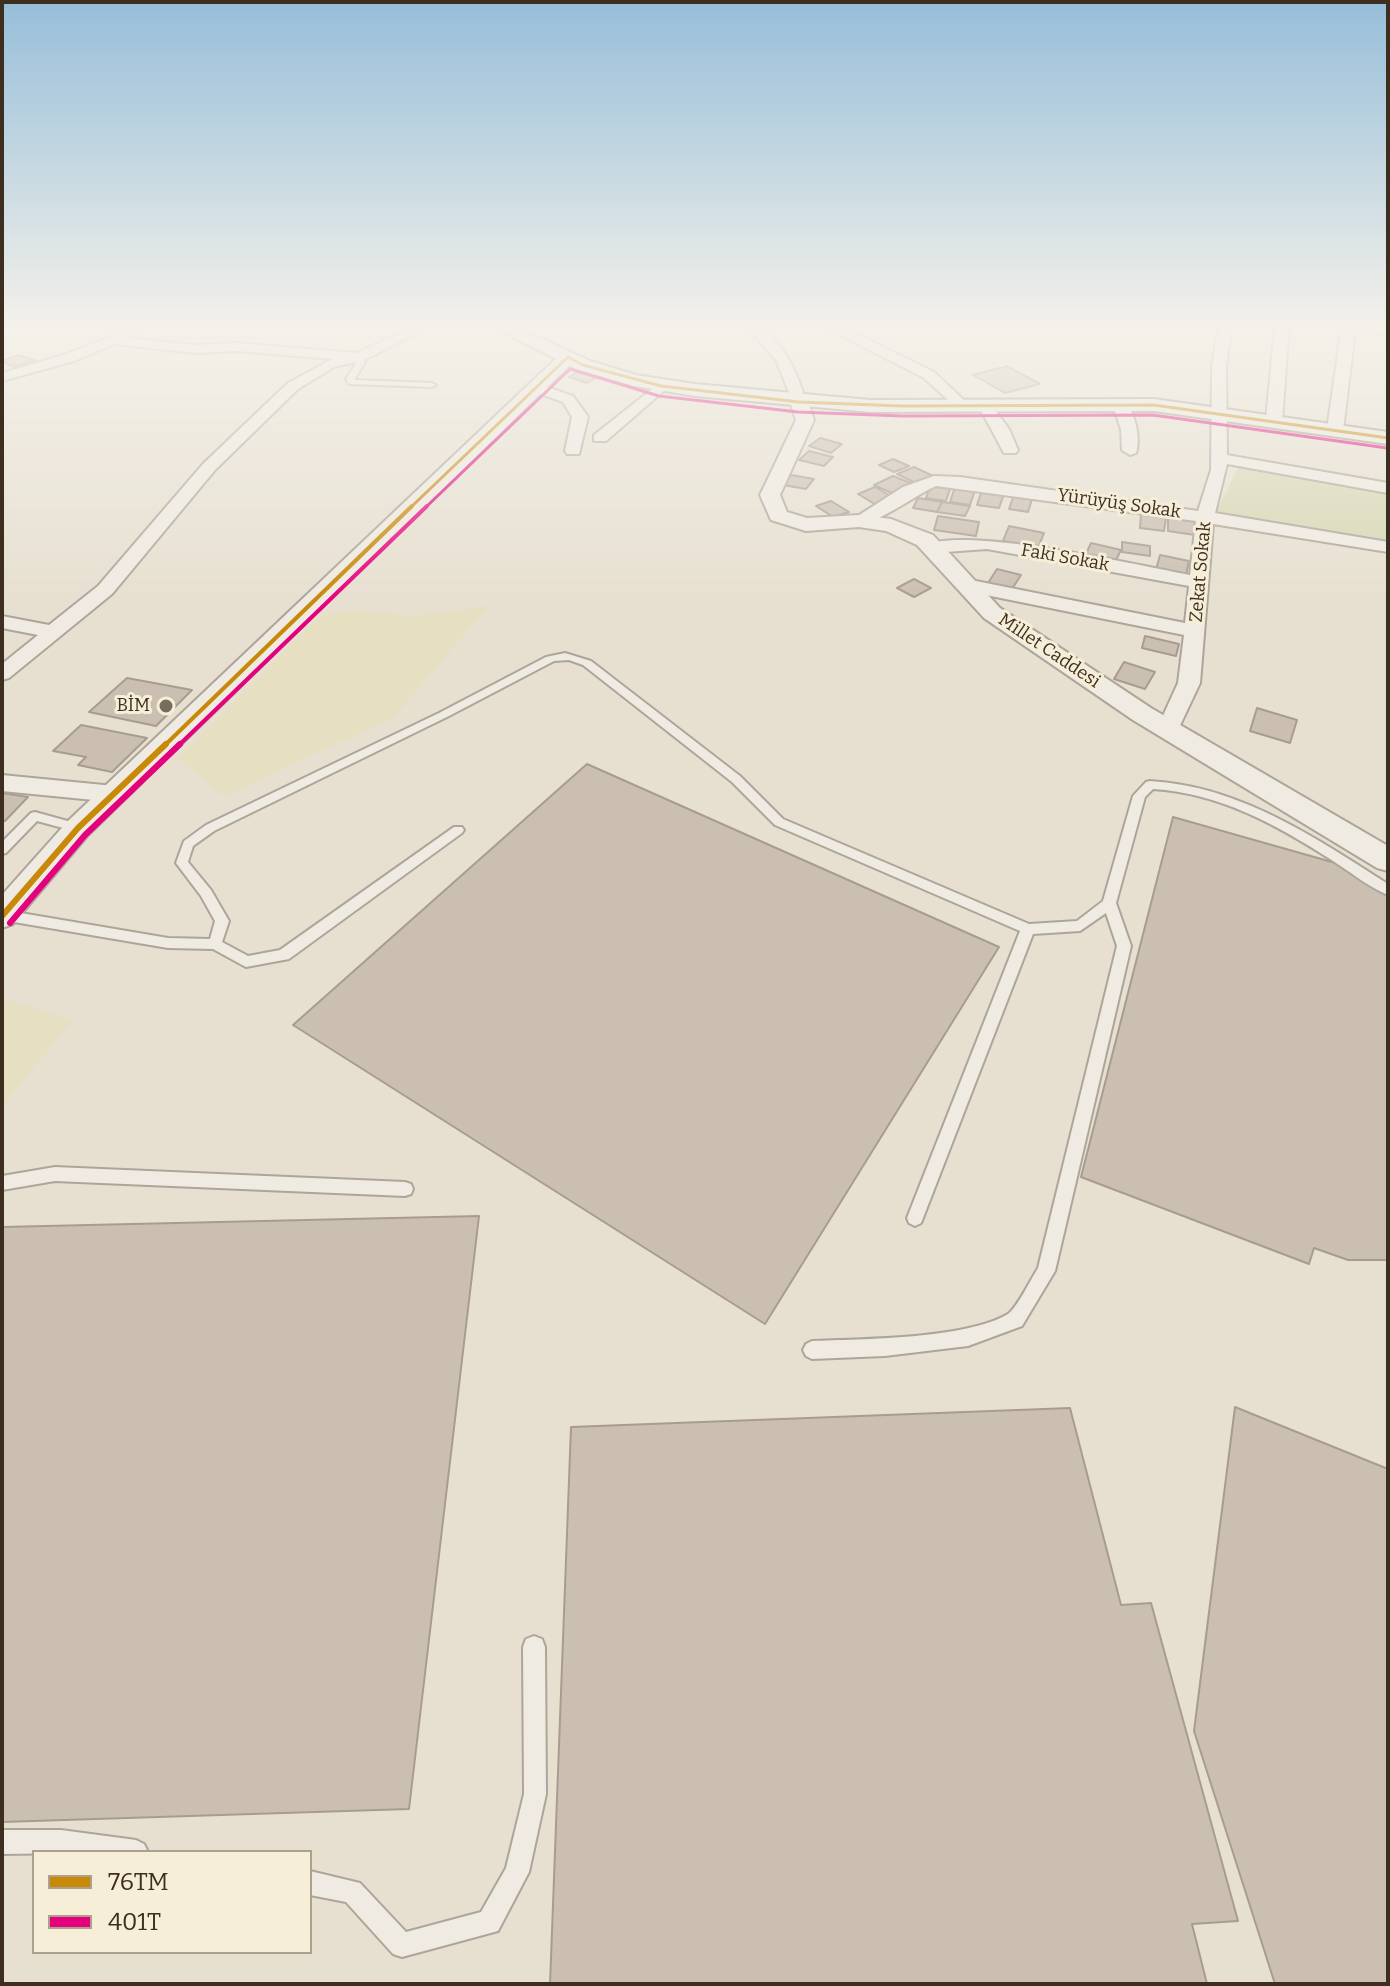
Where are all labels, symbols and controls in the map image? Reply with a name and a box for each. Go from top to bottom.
street label: Yürüyüş Sokak [1056,485,1182,523]
street label: Zekat Sokak [1186,521,1216,623]
street label: Faki Sokak [1019,540,1111,576]
street label: Millet Caddesi [994,609,1104,693]
place label: BİM [117,695,150,717]
marker: BİM [157,697,175,715]
legend [32,1850,312,1954]
text: 76TM [108,1868,169,1896]
text: 401T [108,1908,161,1936]

